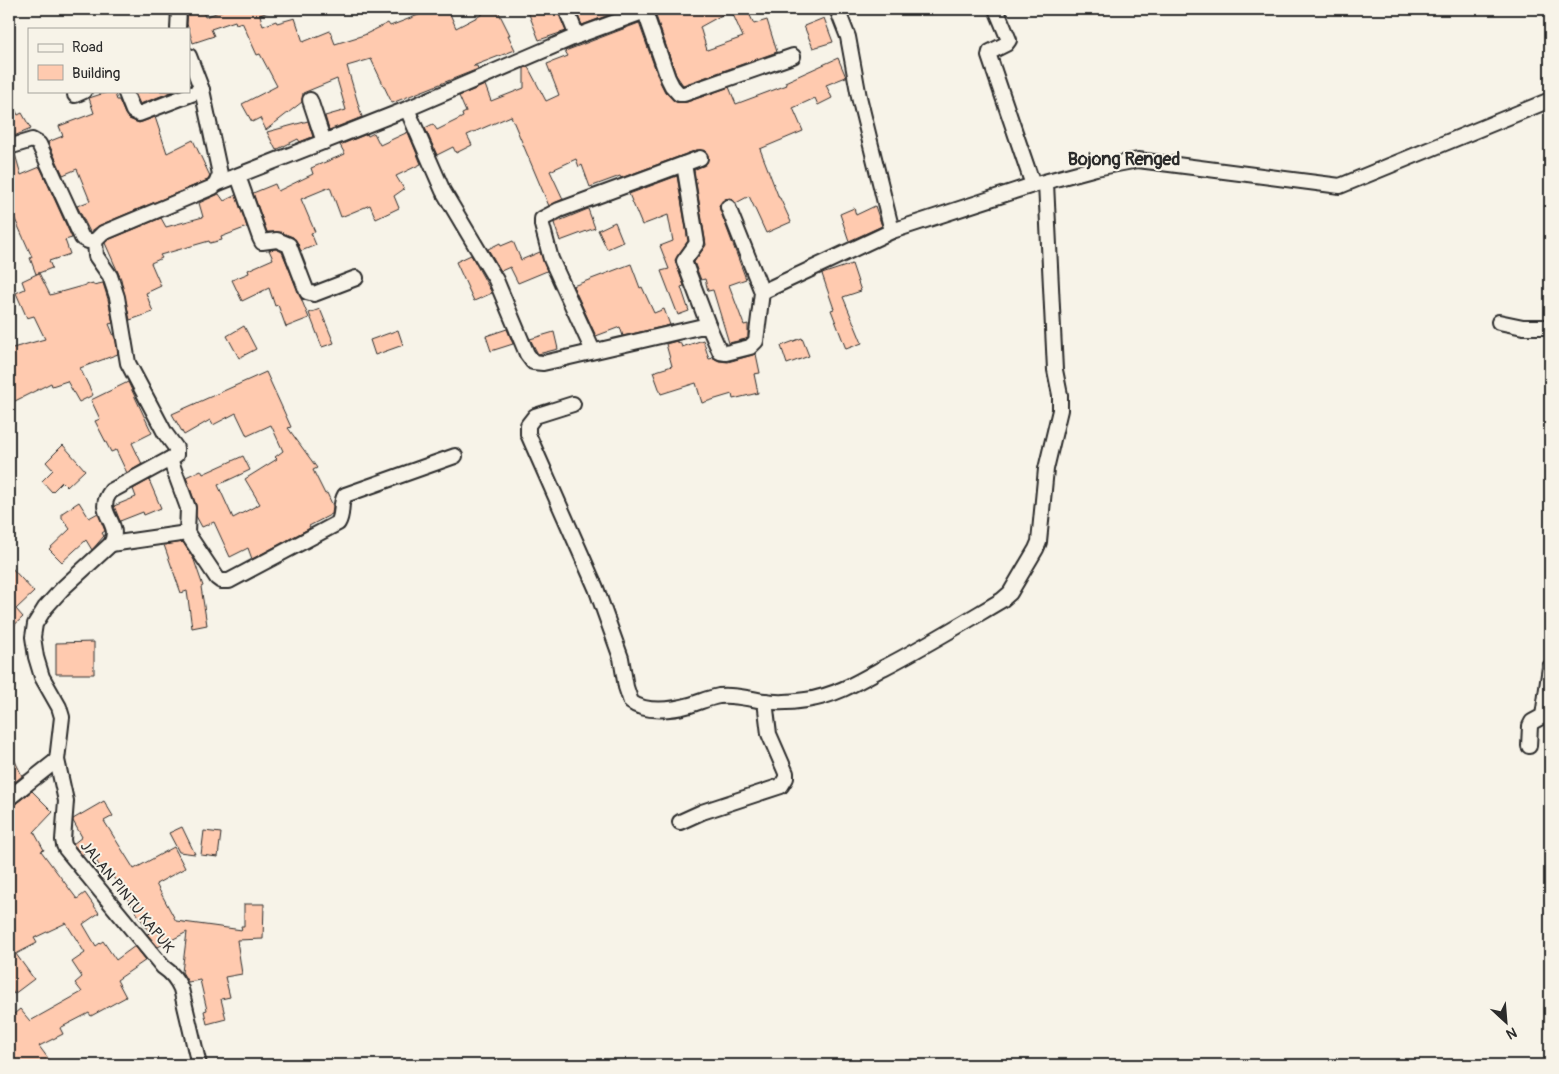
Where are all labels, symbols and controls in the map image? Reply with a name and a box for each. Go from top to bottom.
legend [28,28,190,92]
text: Road [72,38,103,57]
text: Building [72,64,120,83]
district label: Bojong Renged [1068,148,1180,171]
street label: JALAN PINTU KAPUK [76,837,178,957]
north arrow [1482,996,1532,1046]
text: N [1503,1024,1519,1043]

